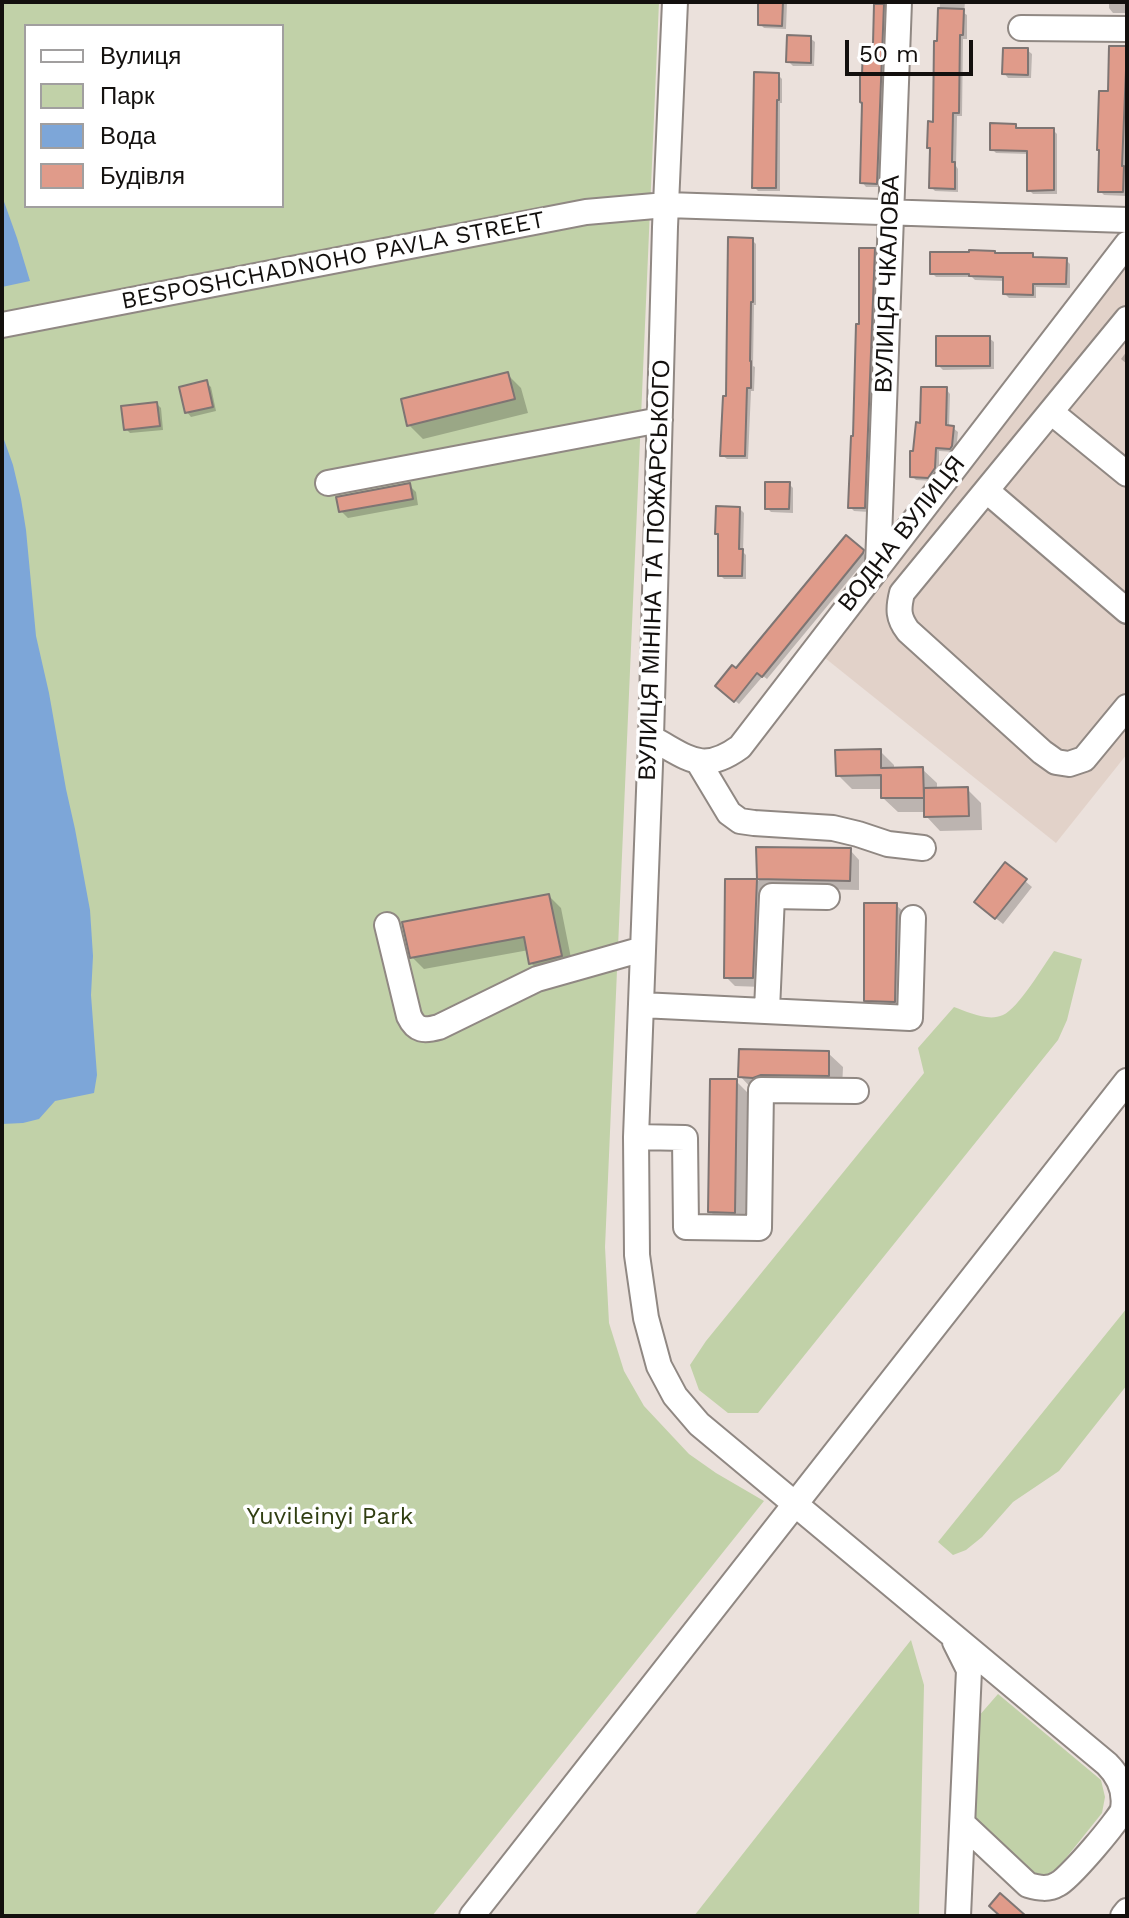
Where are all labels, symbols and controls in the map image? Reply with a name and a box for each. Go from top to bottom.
legend [24,24,284,208]
scale bar [849,24,977,74]
text: 50 m [859,40,919,68]
text: Вулиця [100,42,181,70]
text: Парк [100,82,154,110]
text: Вода [100,122,156,150]
text: Будівля [100,162,185,190]
street label: ВУЛИЦЯ ЧКАЛОВА [870,175,906,393]
street label: BESPOSHCHADNOHO PAVLA STREET [119,206,547,316]
street label: ВУЛИЦЯ МІНІНА ТА ПОЖАРСЬКОГО [633,359,677,781]
street label: ВОДНА ВУЛИЦЯ [833,451,971,617]
park label: Yuvileinyi Park [247,1503,413,1531]

